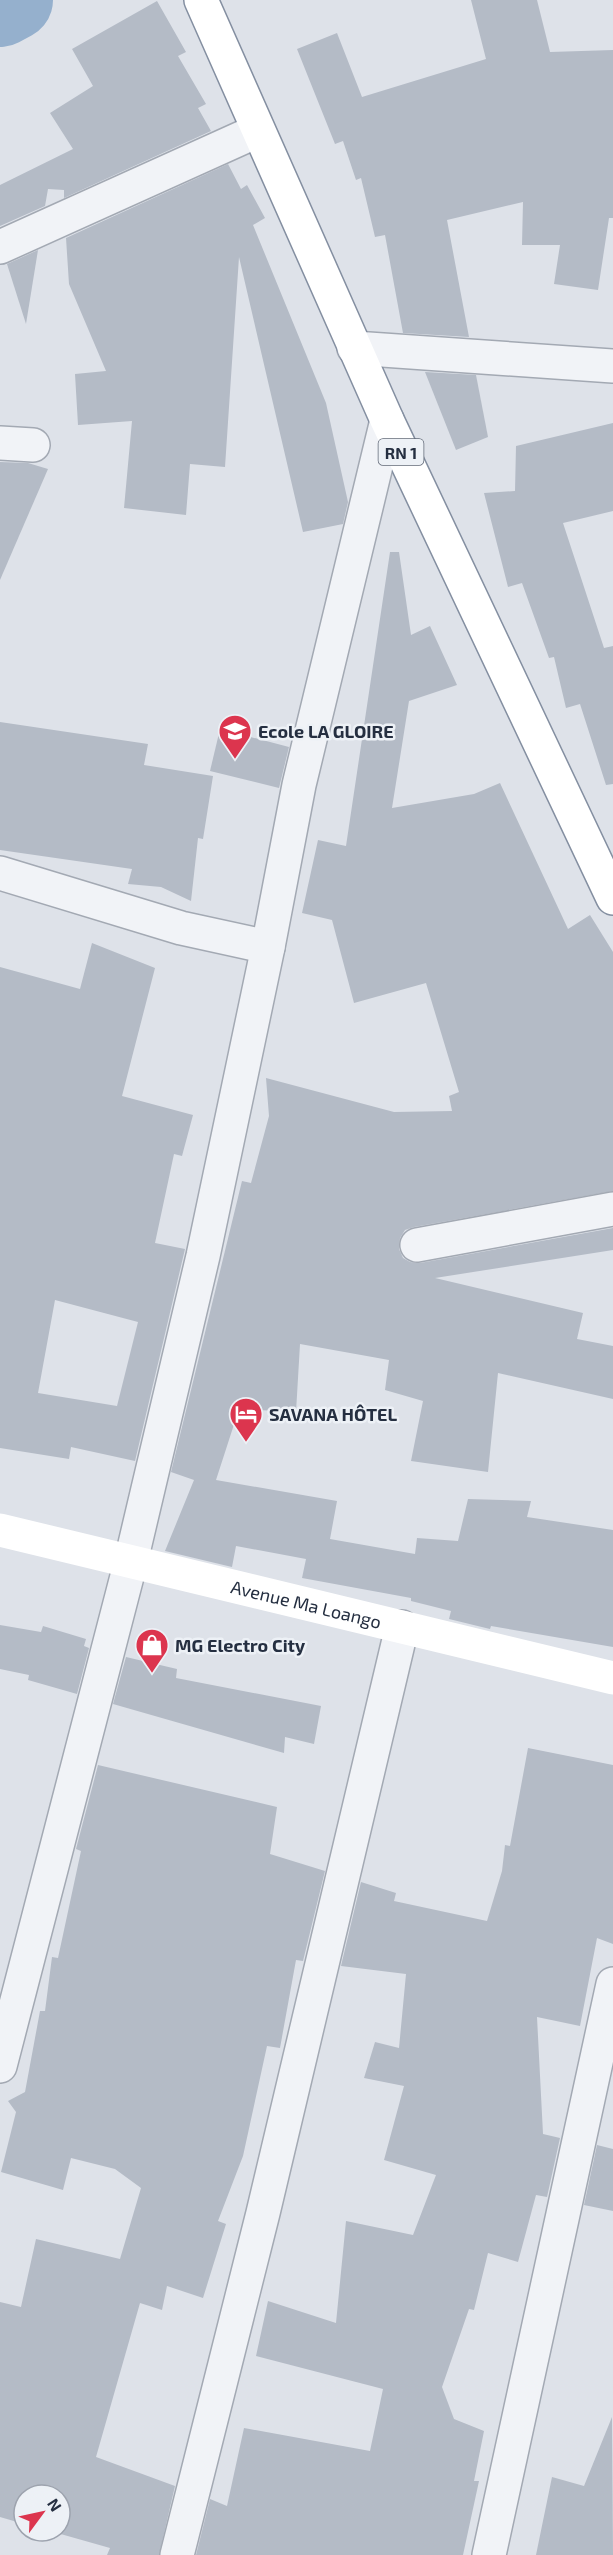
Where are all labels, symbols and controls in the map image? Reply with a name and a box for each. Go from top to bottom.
road number: RN 1 [378,439,424,465]
school or university icon: Ecole LA GLOIRE [217,713,253,760]
place label: Ecole LA GLOIRE [258,720,394,742]
hotel icon: SAVANA HÔTEL [228,1396,264,1443]
place label: SAVANA HÔTEL [269,1403,397,1425]
street label: Avenue Ma Loango [229,1575,384,1633]
shop icon: MG Electro City [134,1627,170,1674]
place label: MG Electro City [175,1634,306,1656]
north arrow [12,2483,72,2543]
text: N [44,2495,66,2515]

